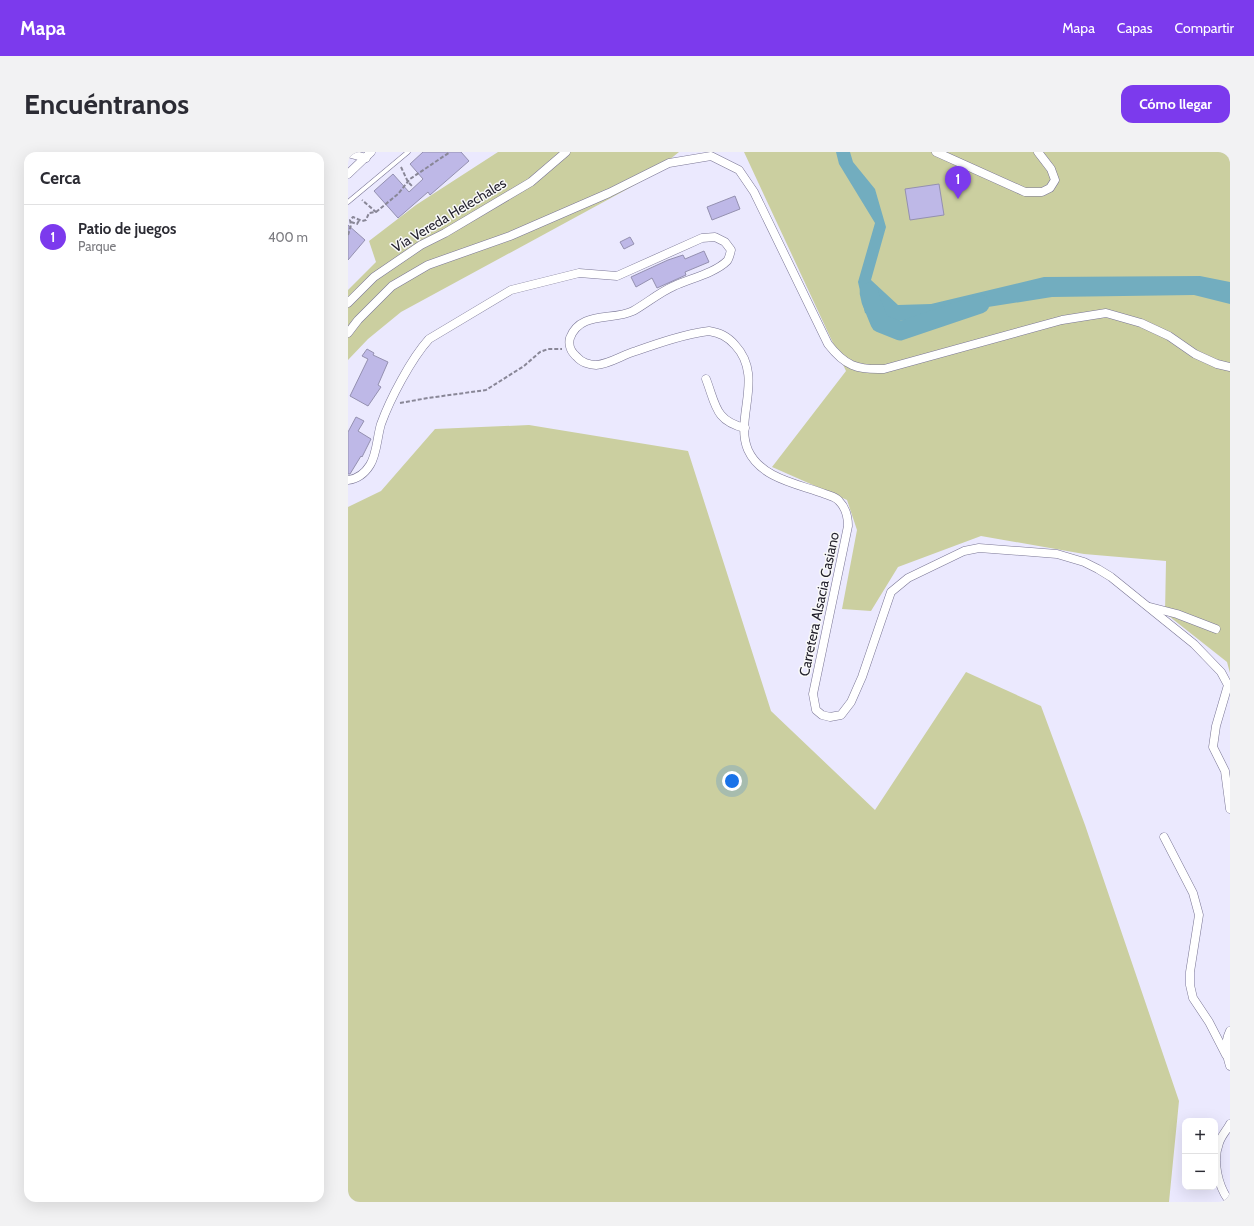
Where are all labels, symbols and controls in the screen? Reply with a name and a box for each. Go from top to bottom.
text: Mapa [20,17,66,40]
text: Mapa [1062,19,1095,37]
text: Capas [1117,19,1153,37]
text: Compartir [1175,19,1234,37]
button: Cómo llegar [1121,85,1230,123]
text: Encuéntranos [24,87,189,121]
pin: 1 [945,166,971,199]
text: Cerca [40,168,81,188]
street label: Vía Vereda Helechales [389,174,510,256]
text: Patio de juegos [78,220,176,238]
text: 1 [51,229,55,245]
text: 400 m [268,229,308,245]
text: Parque [78,238,116,254]
street label: Carretera Alsacia Casiano [795,530,843,678]
your location [722,771,742,791]
map controls [1182,1118,1218,1190]
button: + [1182,1118,1218,1154]
button: − [1182,1154,1218,1190]

